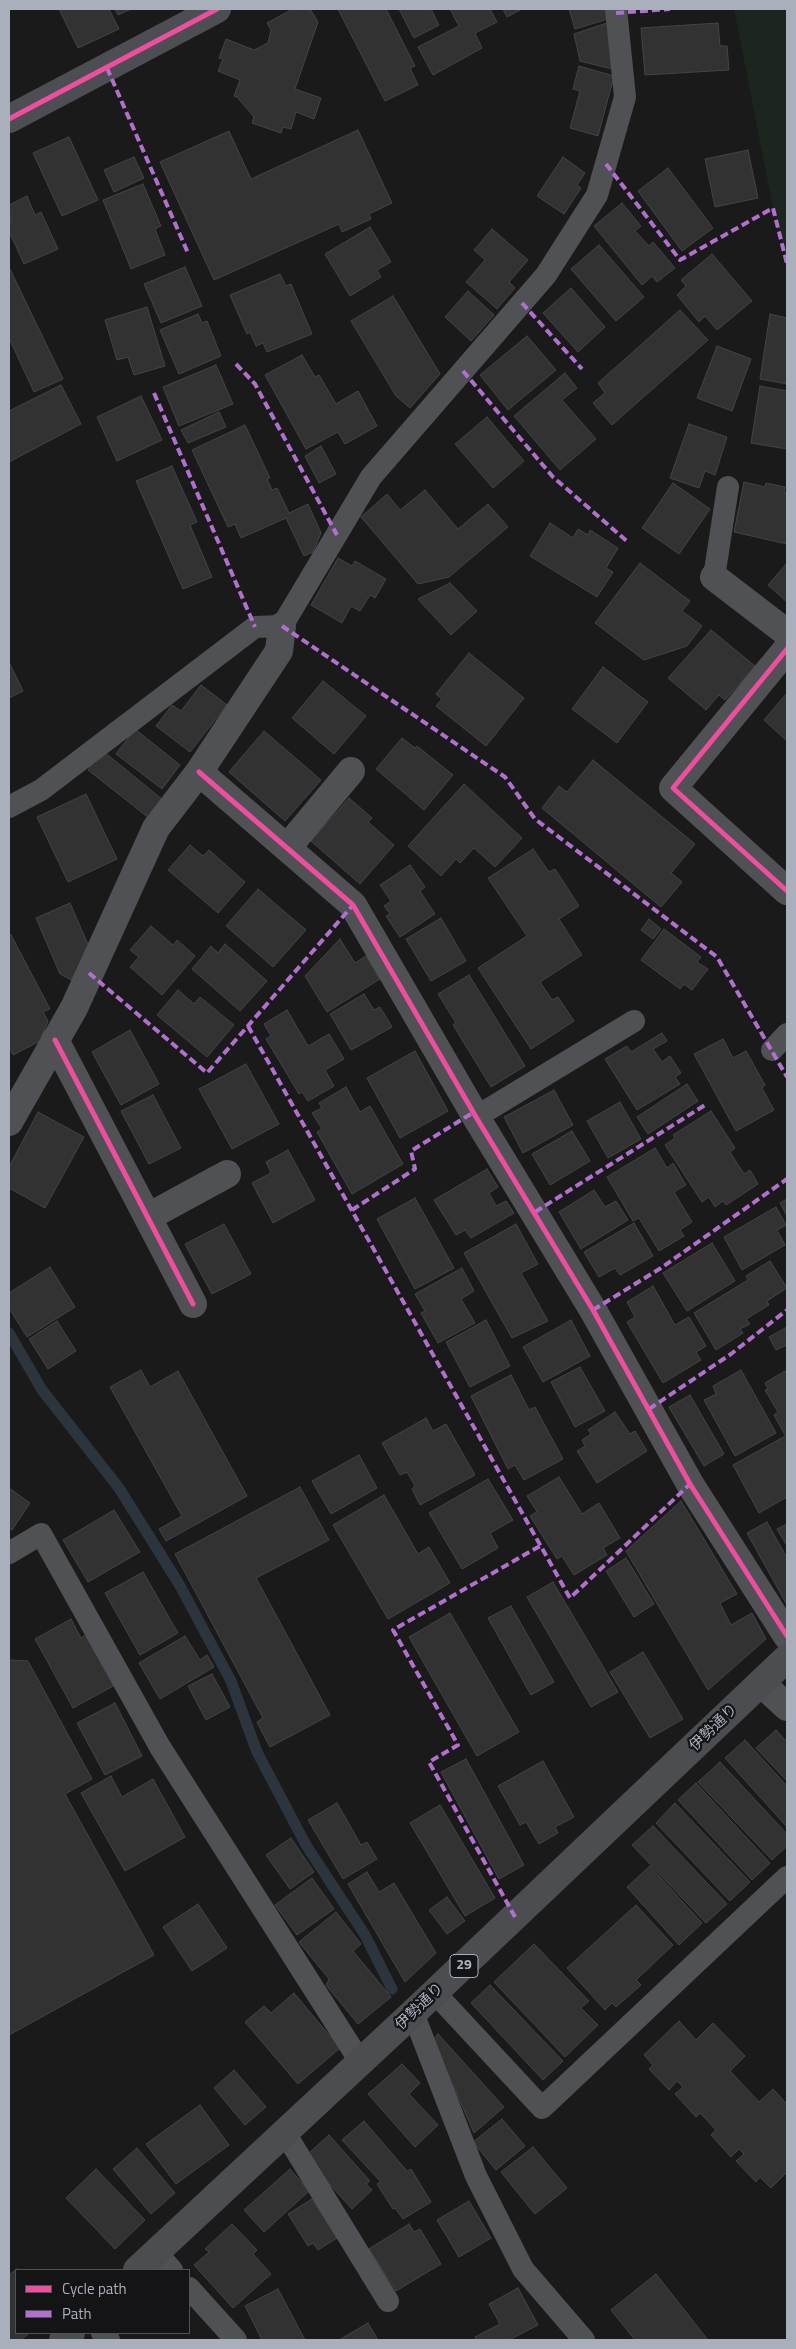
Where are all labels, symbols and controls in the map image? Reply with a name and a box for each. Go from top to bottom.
street label: 伊勢通り [686,1701,742,1755]
road number: 29 [450,1954,478,1978]
street label: 伊勢通り [392,1980,448,2034]
legend [15,2269,190,2334]
text: Cycle path [62,2277,127,2300]
text: Path [62,2302,92,2325]

